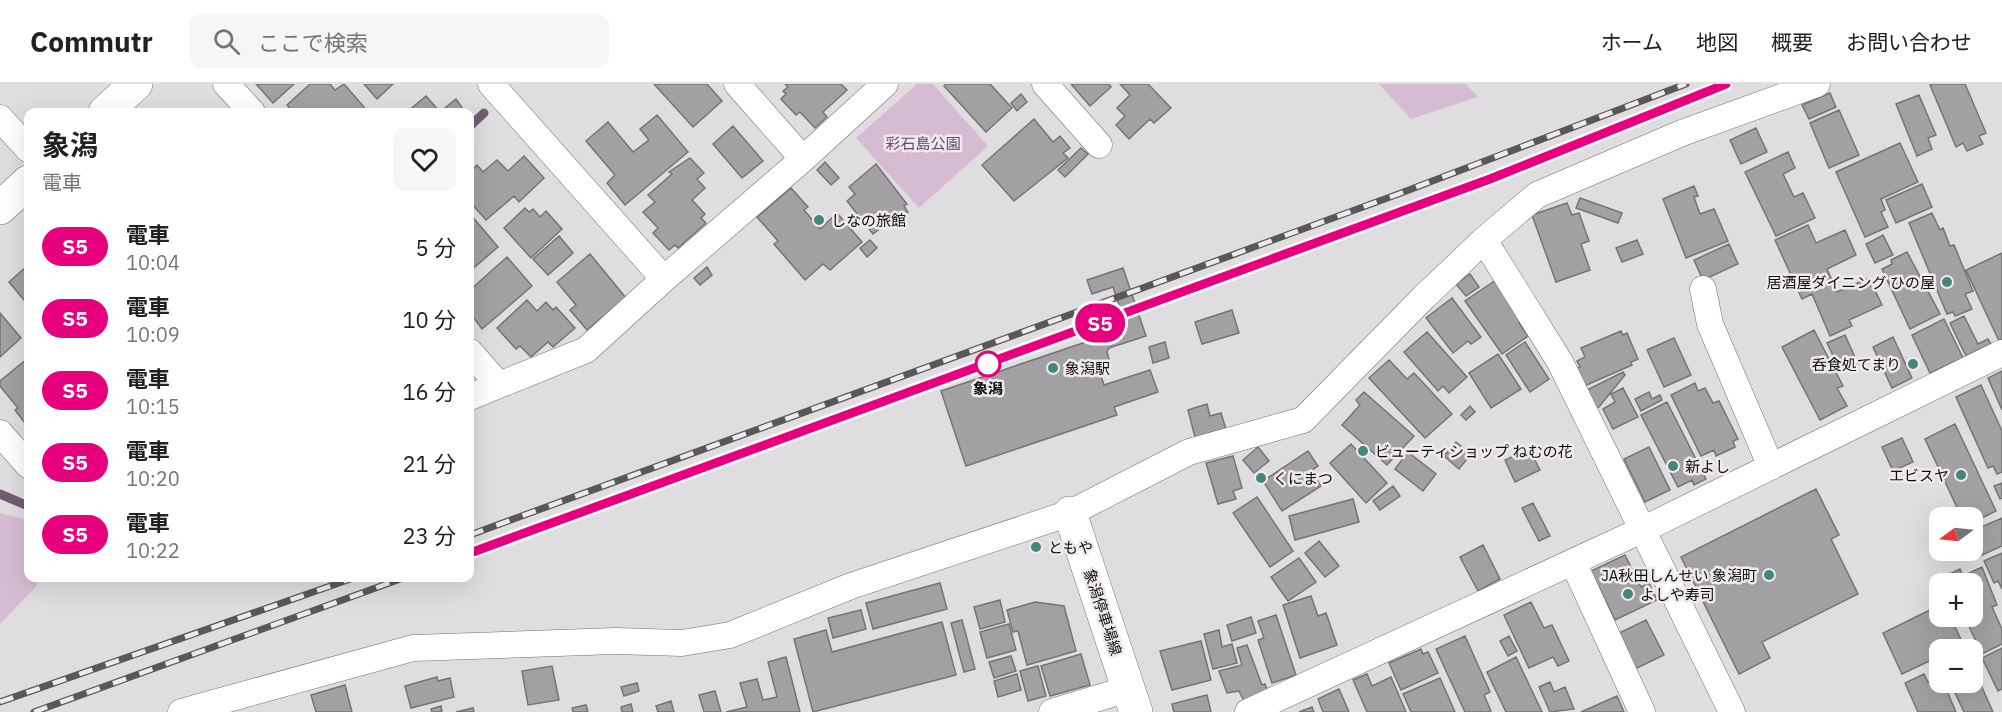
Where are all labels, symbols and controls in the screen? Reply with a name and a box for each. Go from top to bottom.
search box [189,14,609,68]
text: Commutr [30,23,153,60]
icon: search [210,25,243,58]
text: ここで検索 [258,28,368,57]
text: ホーム [1601,28,1663,56]
text: 地図 [1696,28,1738,56]
text: 概要 [1771,28,1813,56]
text: お問い合わせ [1846,28,1972,56]
text: 象潟 [42,126,98,163]
button: heart [393,128,456,191]
park label: 彩石島公園 [885,134,961,153]
text: 電車 [42,169,82,196]
place label: しなの旅館 [831,211,906,230]
marker: しなの旅館 [812,213,826,227]
text: 電車 [126,220,170,249]
text: S5 [62,232,88,260]
text: 5 分 [416,233,456,262]
text: 10:04 [126,249,180,276]
place label: 居酒屋ダイニング ひの屋 [1766,273,1935,292]
marker: 居酒屋ダイニング ひの屋 [1940,275,1954,289]
text: 電車 [126,292,170,321]
text: S5 [62,304,88,332]
line badge: S5 [1073,304,1127,342]
text: 10 分 [402,305,456,334]
text: S5 [1087,309,1113,337]
text: 10:09 [126,321,180,348]
marker: 象潟 [975,351,1001,377]
place label: 呑食処てまり [1812,355,1901,374]
marker: 呑食処てまり [1906,357,1920,371]
place label: 象潟駅 [1065,359,1110,378]
marker: 象潟駅 [1046,361,1060,375]
text: 電車 [126,364,170,393]
text: S5 [62,376,88,404]
text: 16 分 [402,377,456,406]
place label: 象潟 [973,379,1003,398]
text: 10:15 [126,393,180,420]
text: 電車 [126,436,170,465]
place label: ビューティショップ ねむの花 [1375,442,1573,461]
marker: ビューティショップ ねむの花 [1356,444,1370,458]
text: S5 [62,448,88,476]
text: 21 分 [402,449,456,478]
place label: 新よし [1685,457,1730,476]
marker: 新よし [1666,459,1680,473]
text: 10:20 [126,465,180,492]
place label: エビスヤ [1889,466,1949,485]
marker: エビスヤ [1954,468,1968,482]
place label: くにまつ [1273,469,1333,488]
marker: くにまつ [1254,471,1268,485]
north arrow [1929,507,1983,561]
map controls [1929,507,1983,693]
text: 電車 [126,508,170,537]
text: S5 [62,520,88,548]
text: 23 分 [402,521,456,550]
text: 10:22 [126,537,180,564]
place label: ともや [1048,538,1093,557]
marker: ともや [1029,540,1043,554]
street label: 象潟停車場線 [1080,566,1126,658]
place label: JA秋田しんせい 象潟町 [1601,566,1757,585]
marker: JA秋田しんせい 象潟町 [1762,568,1776,582]
button: + [1929,573,1983,627]
place label: よしや寿司 [1640,585,1715,604]
marker: よしや寿司 [1621,587,1635,601]
button: − [1929,639,1983,693]

